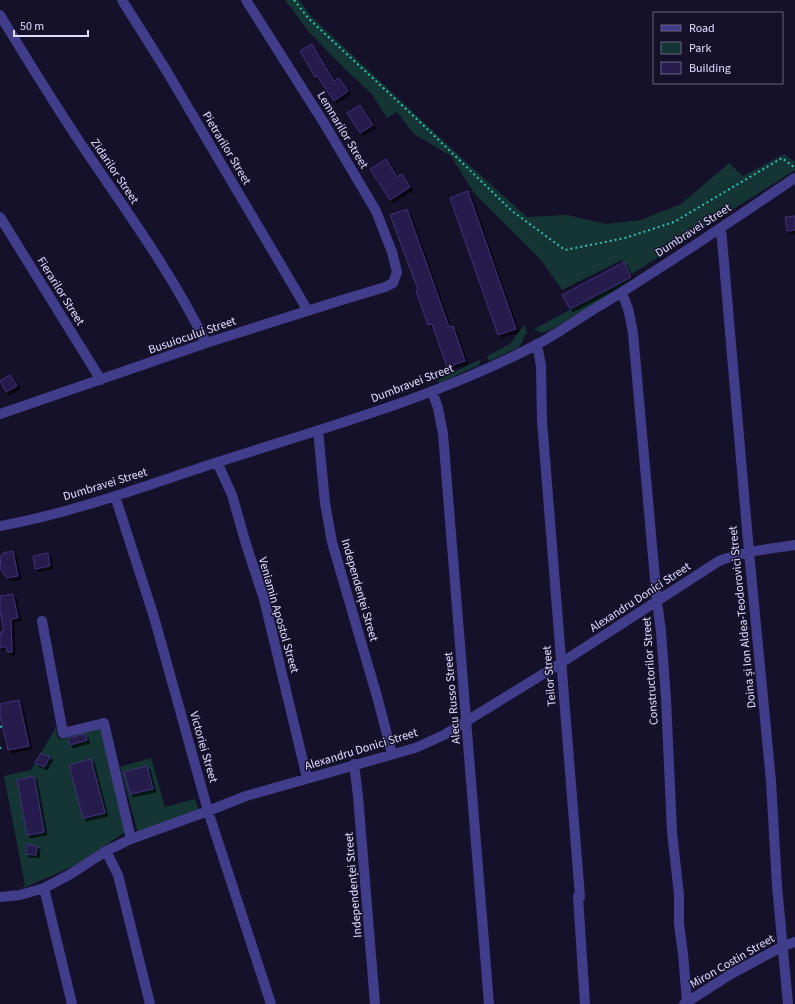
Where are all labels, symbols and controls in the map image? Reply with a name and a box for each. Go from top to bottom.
scale bar [14,12,88,38]
legend [653,12,783,84]
text: 50 m [20,18,44,35]
text: Road [689,20,715,37]
text: Park [689,40,711,57]
text: Building [689,60,731,77]
street label: Lemnarilor Street [313,88,372,172]
street label: Pietrarilor Street [198,108,255,188]
street label: Zidarilor Street [86,135,143,207]
street label: Dumbravei Street [652,200,735,261]
street label: Fierarilor Street [33,254,88,329]
street label: Busuiocului Street [146,313,238,358]
street label: Dumbravei Street [368,360,456,407]
street label: Dumbravei Street [61,464,149,505]
street label: Doina și Ion Aldea-Teodorovici Street [724,525,761,709]
street label: Independenţei Street [337,537,382,643]
street label: Veniamin Apostol Street [254,555,303,675]
street label: Alexandru Donici Street [586,558,694,636]
street label: Constructorilor Street [638,616,663,726]
street label: Teilor Street [538,645,561,707]
street label: Alecu Russo Street [440,651,465,745]
street label: Victoriei Street [185,710,222,785]
street label: Alexandru Donici Street [303,724,420,775]
street label: Independenței Street [340,831,367,938]
street label: Miron Costin Street [687,930,778,993]

